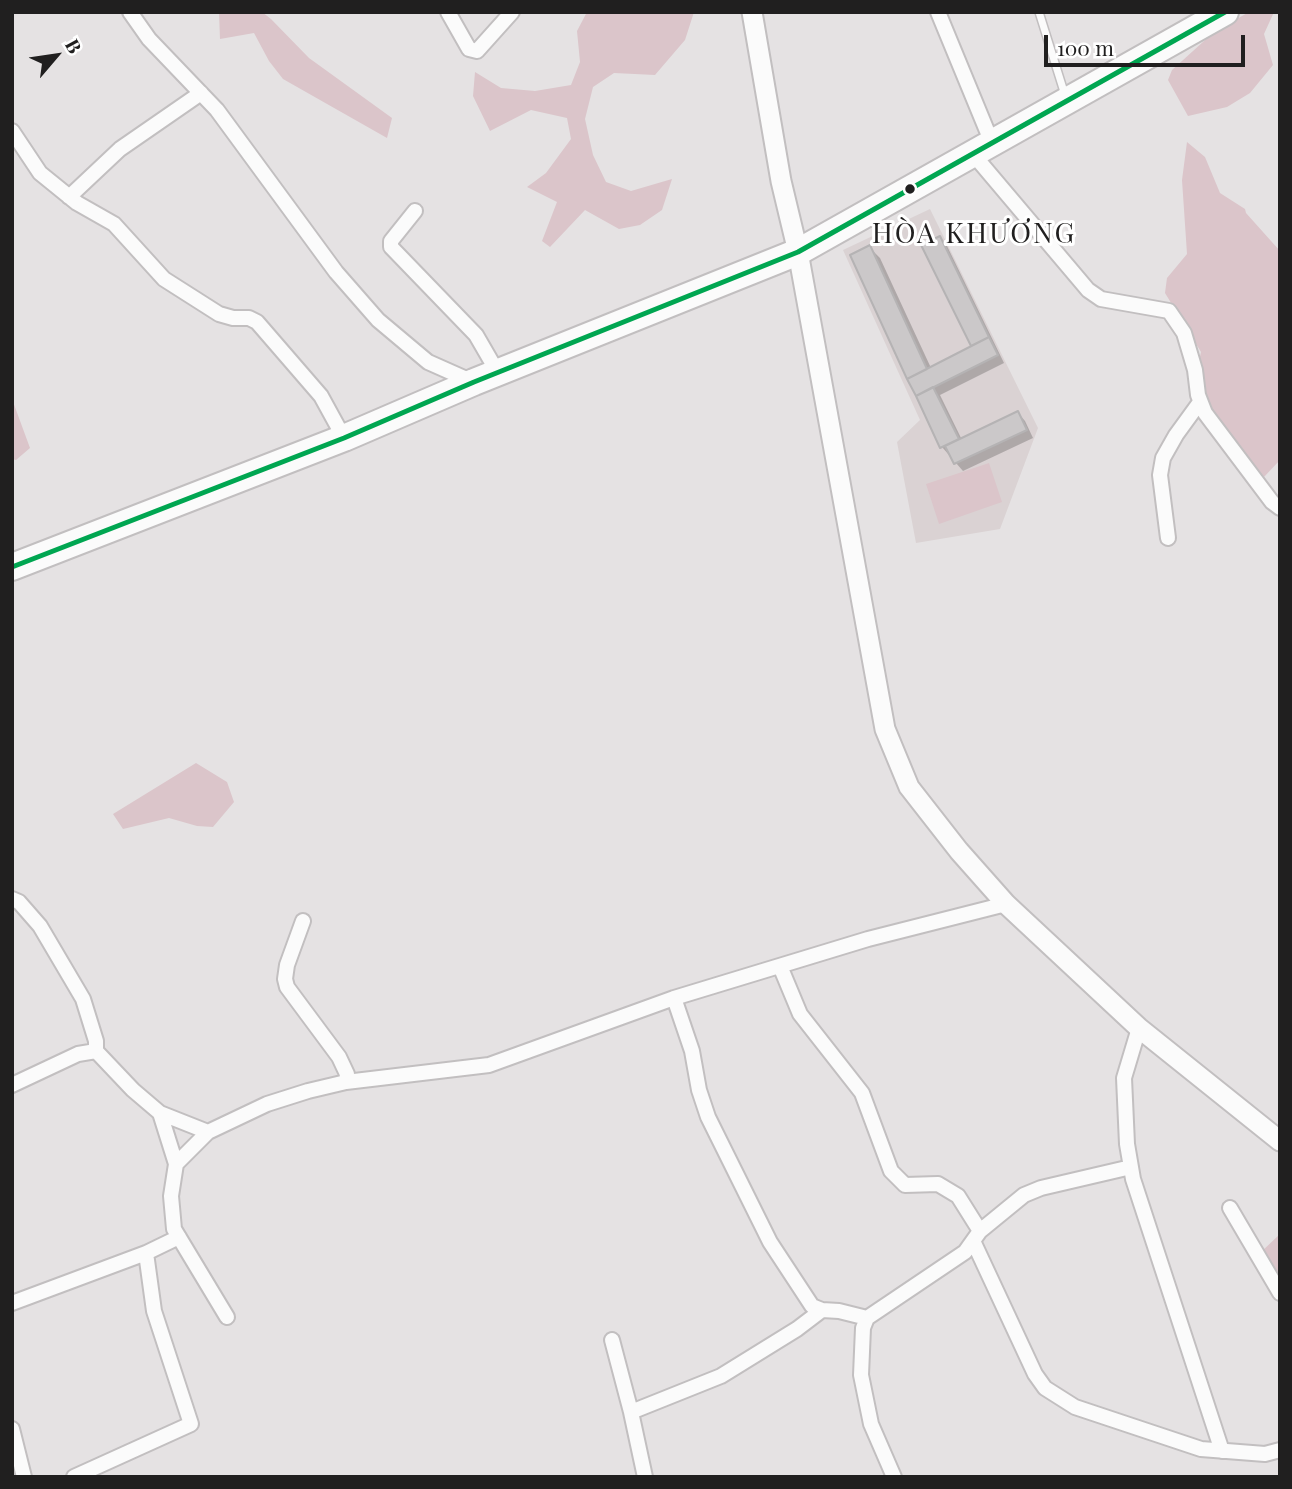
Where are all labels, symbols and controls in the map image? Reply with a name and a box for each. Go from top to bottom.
north arrow [21,21,91,91]
scale bar [1047,21,1248,65]
text: 100 m [1057,33,1114,61]
text: B [60,34,89,58]
unlabelled marker [903,182,917,196]
district label: HÒA KHƯƠNG [873,217,1075,251]

